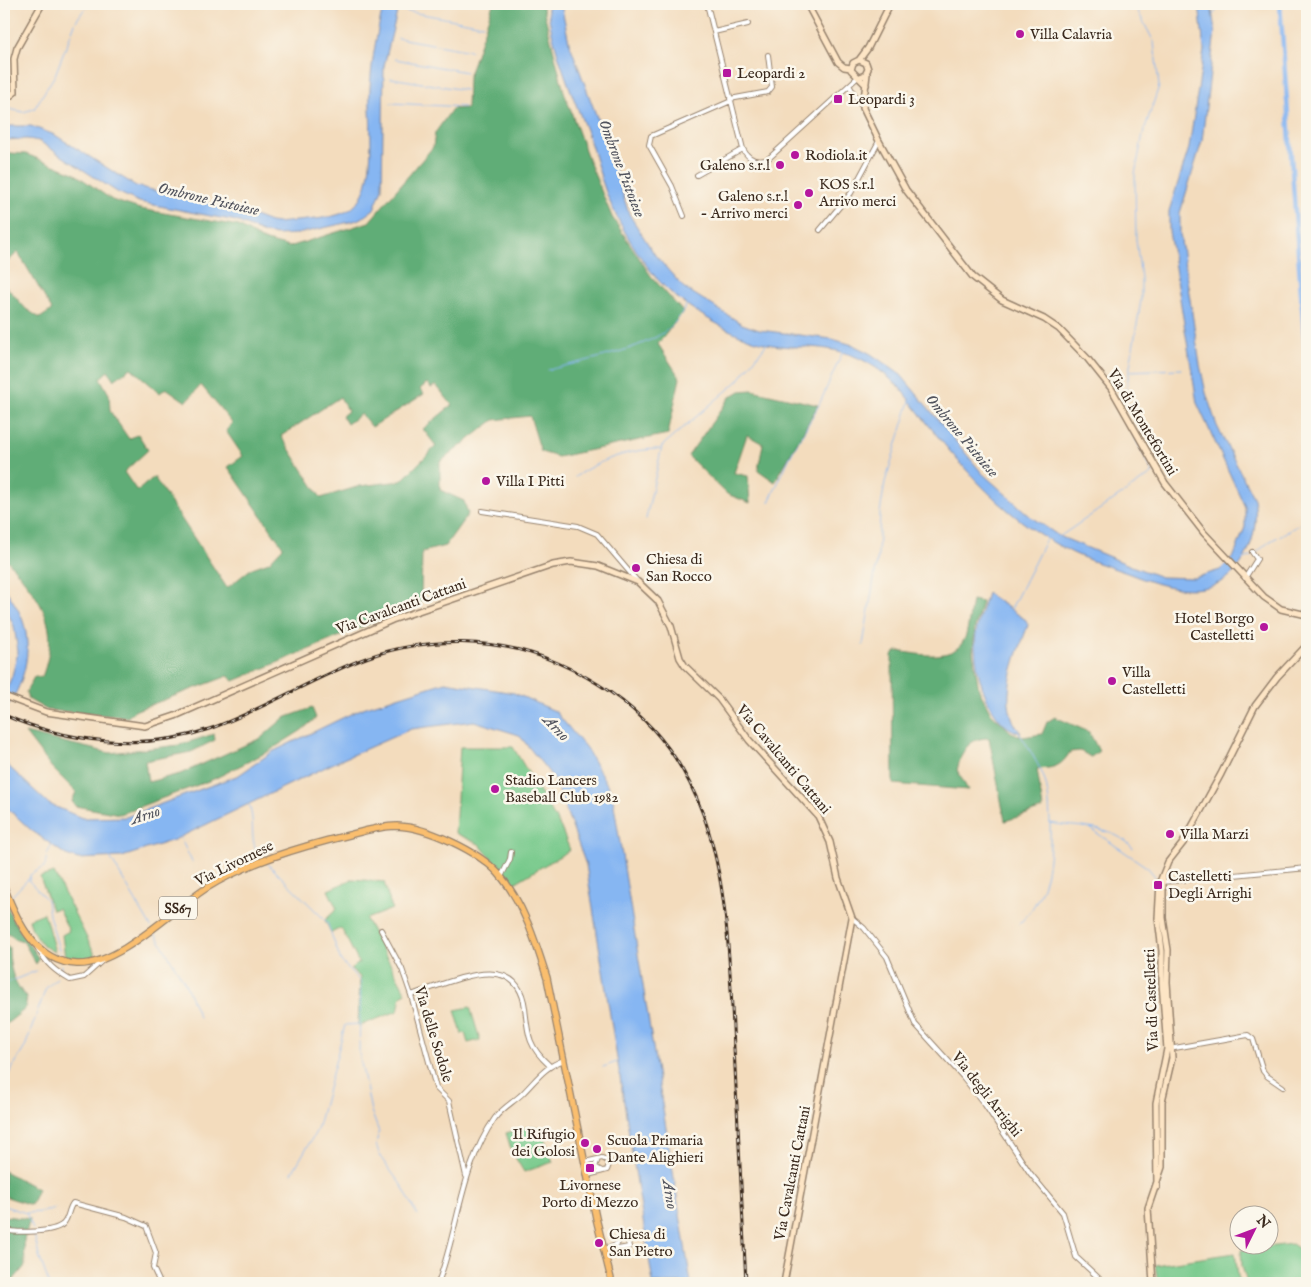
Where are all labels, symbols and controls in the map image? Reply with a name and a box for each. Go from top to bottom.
place label: Villa Calavria [1029,25,1113,44]
marker: Villa Calavria [1014,28,1026,40]
place label: Leopardi 2 [737,64,805,83]
marker: Leopardi 2 [721,67,733,79]
place label: Leopardi 3 [848,90,915,109]
marker: Leopardi 3 [832,93,844,105]
water label: Ombrone Pistoiese [593,117,649,221]
place label: Rodiola.it [805,146,868,165]
marker: Rodiola.it [789,149,801,161]
place label: Galeno s.r.l [700,156,771,175]
marker: Galeno s.r.l [774,159,786,171]
place label: KOS s.r.l Arrivo merci [818,175,896,211]
water label: Ombrone Pistoiese [156,179,262,221]
place label: Galeno s.r.l - Arrivo merci [700,187,789,223]
marker: KOS s.r.l Arrivo merci [803,187,815,199]
marker: Galeno s.r.l - Arrivo merci [792,199,804,211]
street label: Via di Montefortini [1103,365,1182,479]
water label: Ombrone Pistoiese [921,390,1003,483]
place label: Villa I Pitti [495,472,564,491]
marker: Villa I Pitti [480,475,492,487]
place label: Chiesa di San Rocco [646,550,712,586]
marker: Chiesa di San Rocco [630,562,642,574]
street label: Via Cavalcanti Cattani [333,574,469,639]
place label: Hotel Borgo Castelletti [1174,609,1254,645]
marker: Hotel Borgo Castelletti [1258,621,1270,633]
place label: Villa Castelletti [1121,663,1186,699]
marker: Villa Castelletti [1106,675,1118,687]
street label: Via Cavalcanti Cattani [732,700,835,818]
water label: Arno [537,709,573,746]
place label: Stadio Lancers Baseball Club 1982 [505,771,618,807]
marker: Stadio Lancers Baseball Club 1982 [489,783,501,795]
water label: Arno [126,802,163,831]
place label: Villa Marzi [1179,825,1249,844]
marker: Villa Marzi [1164,828,1176,840]
street label: Via Livornese [191,836,277,891]
place label: Castelletti Degli Arrighi [1168,867,1252,903]
marker: Castelletti Degli Arrighi [1152,879,1164,891]
road number: SS67 [159,896,197,920]
street label: Via di Castelletti [1140,948,1163,1053]
street label: Via delle Sodole [410,983,457,1085]
street label: Via degli Arrighi [947,1047,1026,1141]
street label: Via Cavalcanti Cattani [770,1104,815,1243]
place label: Il Rifugio dei Golosi [511,1125,575,1161]
place label: Scuola Primaria Dante Alighieri [607,1131,704,1167]
marker: Il Rifugio dei Golosi [579,1137,591,1149]
marker: Scuola Primaria Dante Alighieri [591,1143,603,1155]
marker: Livornese Porto di Mezzo [584,1162,596,1174]
place label: Livornese Porto di Mezzo [542,1176,638,1212]
water label: Arno [656,1176,681,1211]
north arrow [1228,1204,1278,1254]
text: N [1252,1211,1274,1232]
place label: Chiesa di San Pietro [609,1225,673,1261]
marker: Chiesa di San Pietro [593,1237,605,1249]

